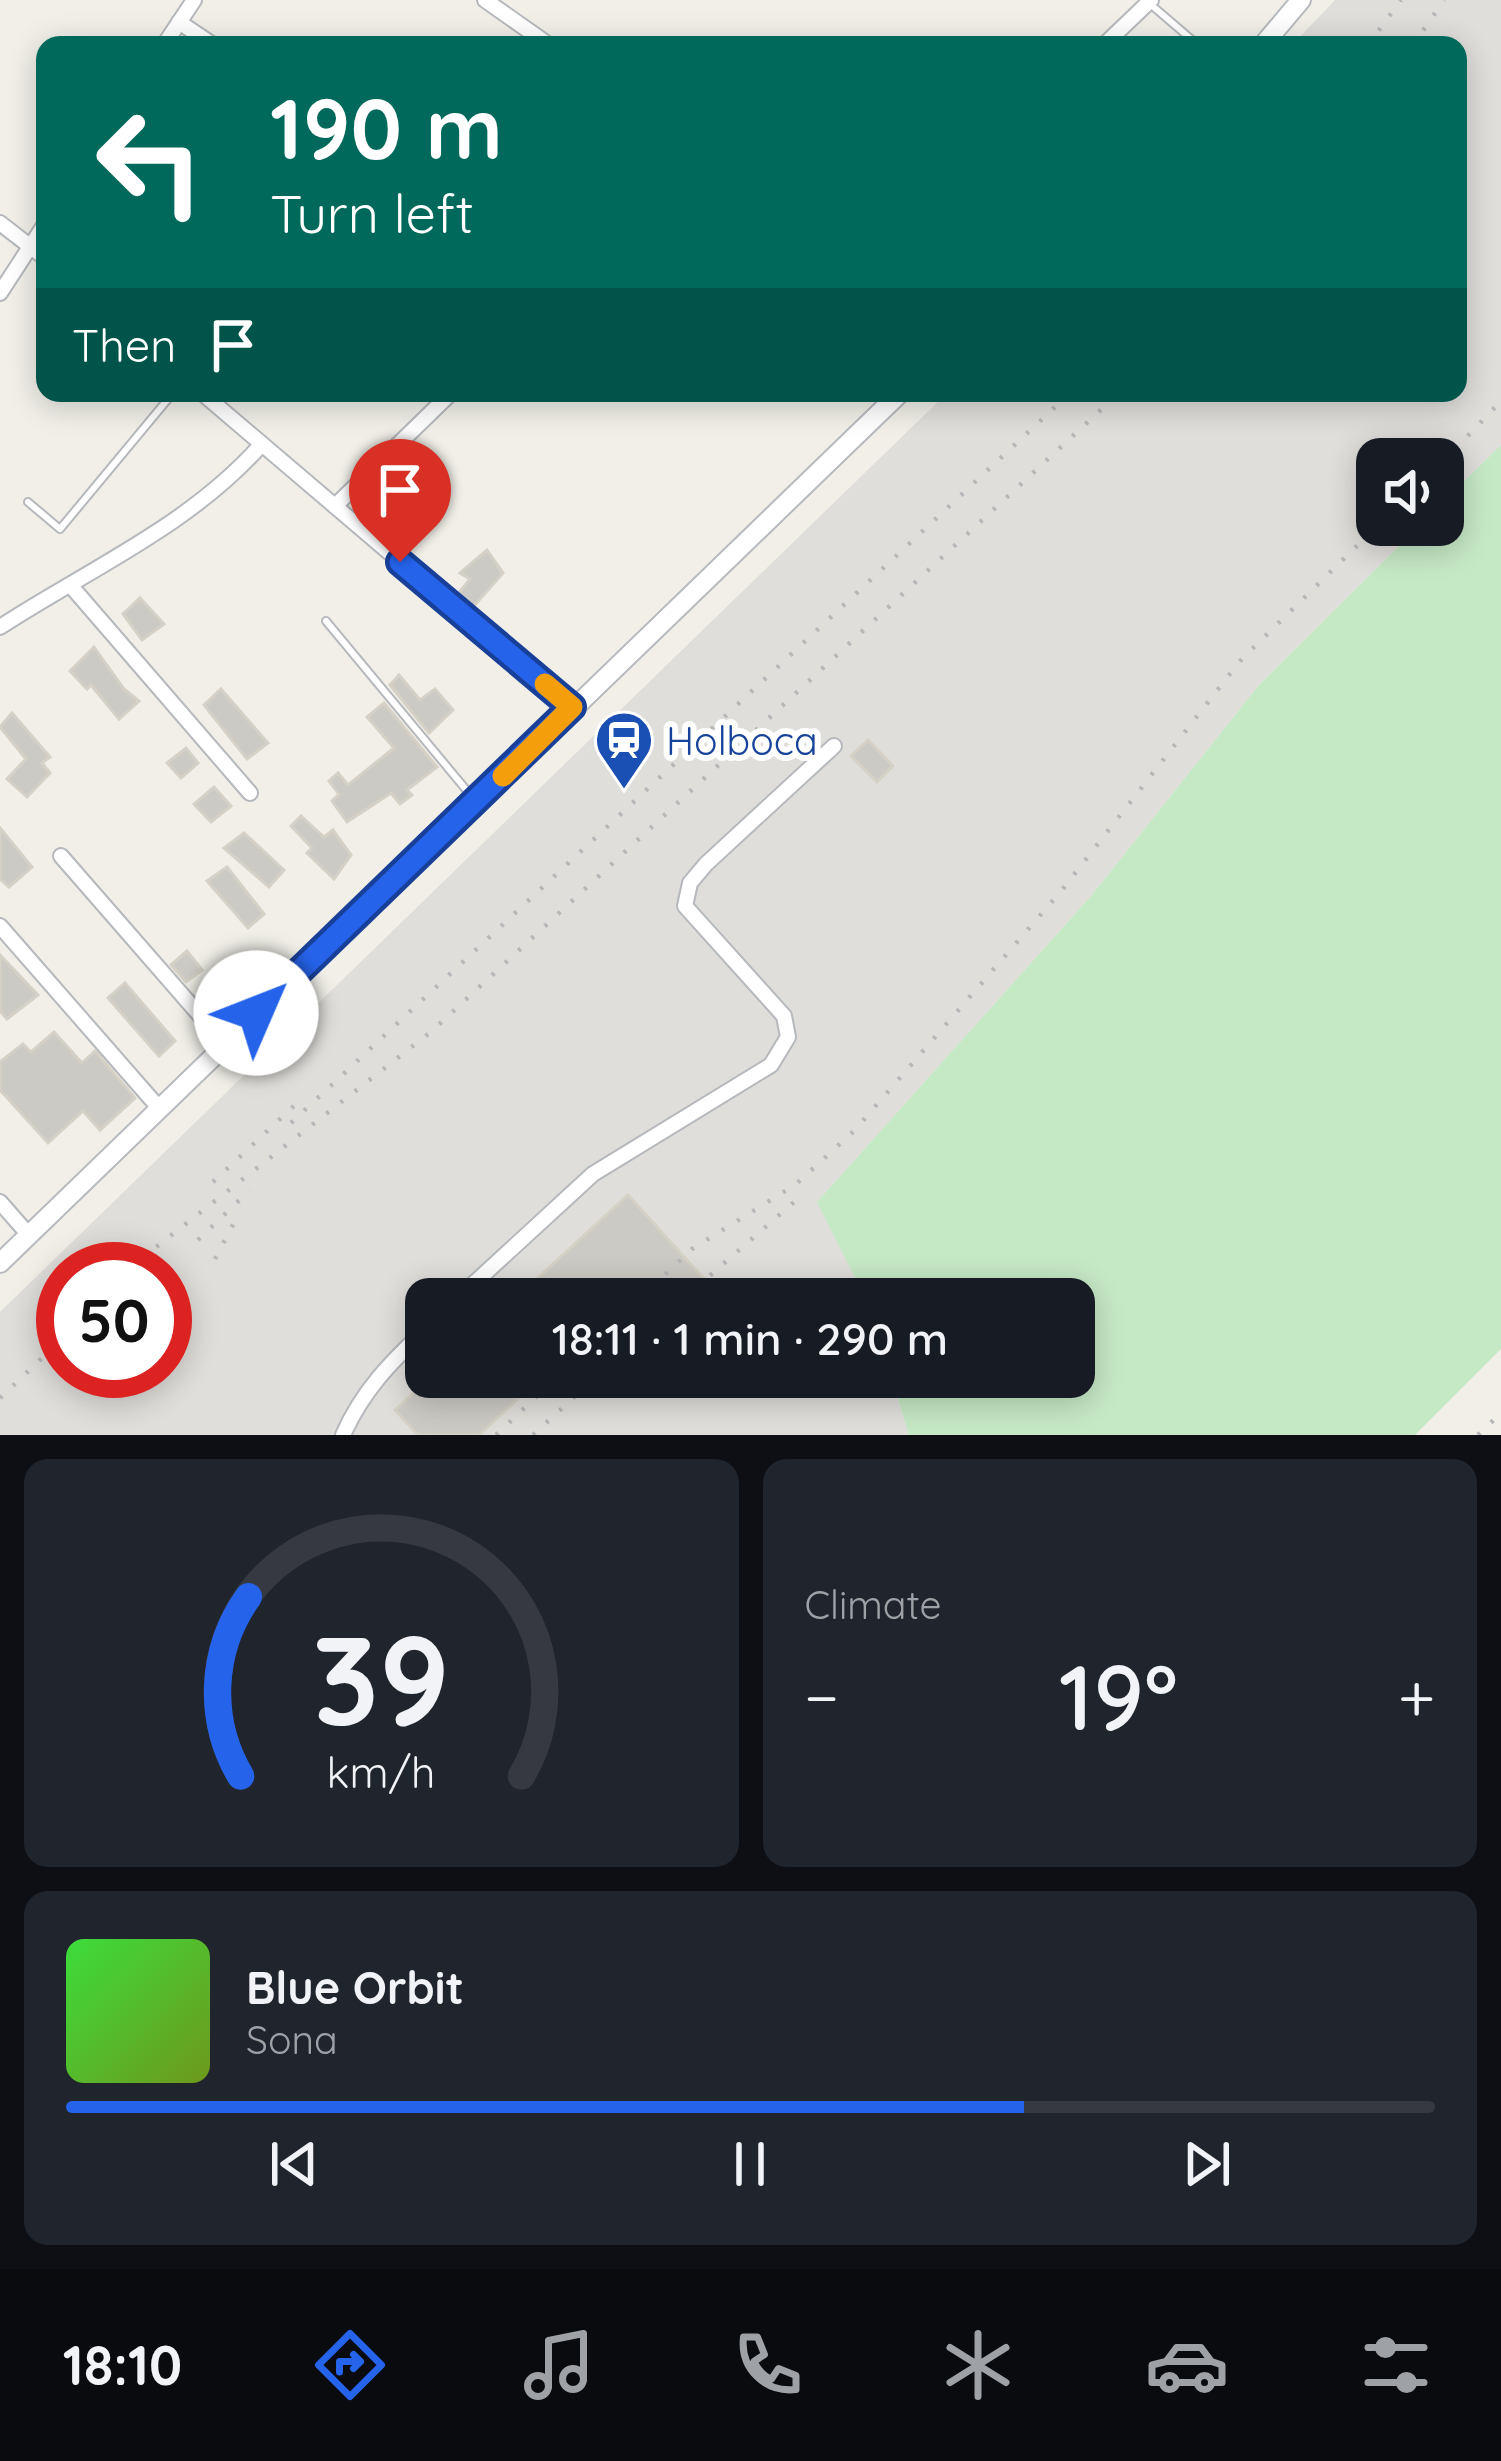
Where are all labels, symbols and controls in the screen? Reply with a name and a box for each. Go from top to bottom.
text: 190 m [270,75,503,180]
icon: left [72,84,228,240]
text: Turn left [270,179,474,247]
icon: arrive [200,312,266,378]
text: Then [72,317,176,373]
map controls [1356,438,1464,546]
button: sound [1356,438,1464,546]
pin [349,439,451,562]
icon: arrive [367,457,433,523]
station icon: Holboca [593,709,655,791]
place label: Holboca [666,716,818,765]
position arrow [193,950,319,1076]
speed limit sign: 50 [36,1242,192,1398]
text: 18:11 · 1 min · 290 m [552,1310,948,1366]
text: Climate [805,1580,942,1629]
text: 39 [312,1600,450,1756]
text: 19° [1059,1640,1178,1753]
text: − [805,1655,839,1738]
text: + [1398,1655,1435,1738]
text: km/h [327,1745,436,1799]
text: Blue Orbit [246,1959,464,2015]
text: Sona [246,2015,338,2064]
icon: previous [261,2131,327,2197]
icon: pause [717,2131,783,2197]
icon: next [1174,2131,1240,2197]
icon: directions [308,2323,392,2407]
icon: music [517,2323,601,2407]
icon: phone [726,2323,810,2407]
icon: climate [936,2323,1020,2407]
icon: car [1145,2323,1229,2407]
icon: filters [1354,2323,1438,2407]
text: 18:10 [63,2331,182,2399]

